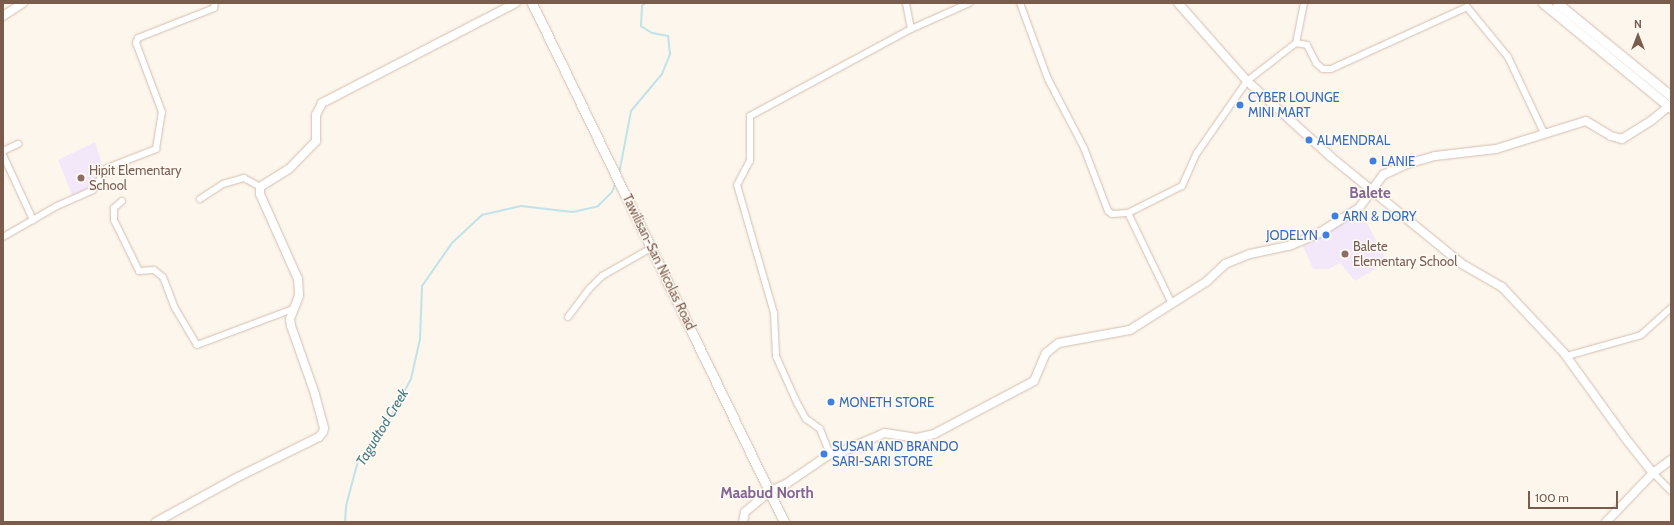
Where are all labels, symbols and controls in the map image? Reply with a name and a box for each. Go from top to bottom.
north arrow [1618,16,1658,56]
text: N [1634,17,1642,31]
place label: CYBER LOUNGE MINI MART [1248,90,1340,121]
marker: CYBER LOUNGE MINI MART [1235,100,1245,110]
place label: ALMENDRAL [1317,132,1390,148]
marker: ALMENDRAL [1304,135,1314,145]
place label: LANIE [1381,153,1415,169]
marker: LANIE [1368,156,1378,166]
place label: Hipit Elementary School [89,163,181,194]
marker: Hipit Elementary School [76,173,86,183]
district label: Balete [1349,185,1391,203]
street label: Tawilisan-San Nicolas Road [619,192,699,332]
place label: ARN & DORY [1343,208,1416,224]
marker: ARN & DORY [1330,211,1340,221]
place label: JODELYN [1266,227,1318,243]
marker: JODELYN [1321,230,1331,240]
place label: Balete Elementary School [1353,239,1457,270]
marker: Balete Elementary School [1340,249,1350,259]
water label: Tagudtod Creek [352,385,412,469]
place label: MONETH STORE [839,394,934,410]
marker: MONETH STORE [826,397,836,407]
place label: SUSAN AND BRANDO SARI-SARI STORE [832,439,958,470]
marker: SUSAN AND BRANDO SARI-SARI STORE [819,449,829,459]
scale bar [1530,483,1620,509]
district label: Maabud North [720,485,814,503]
text: 100 m [1535,490,1569,505]

